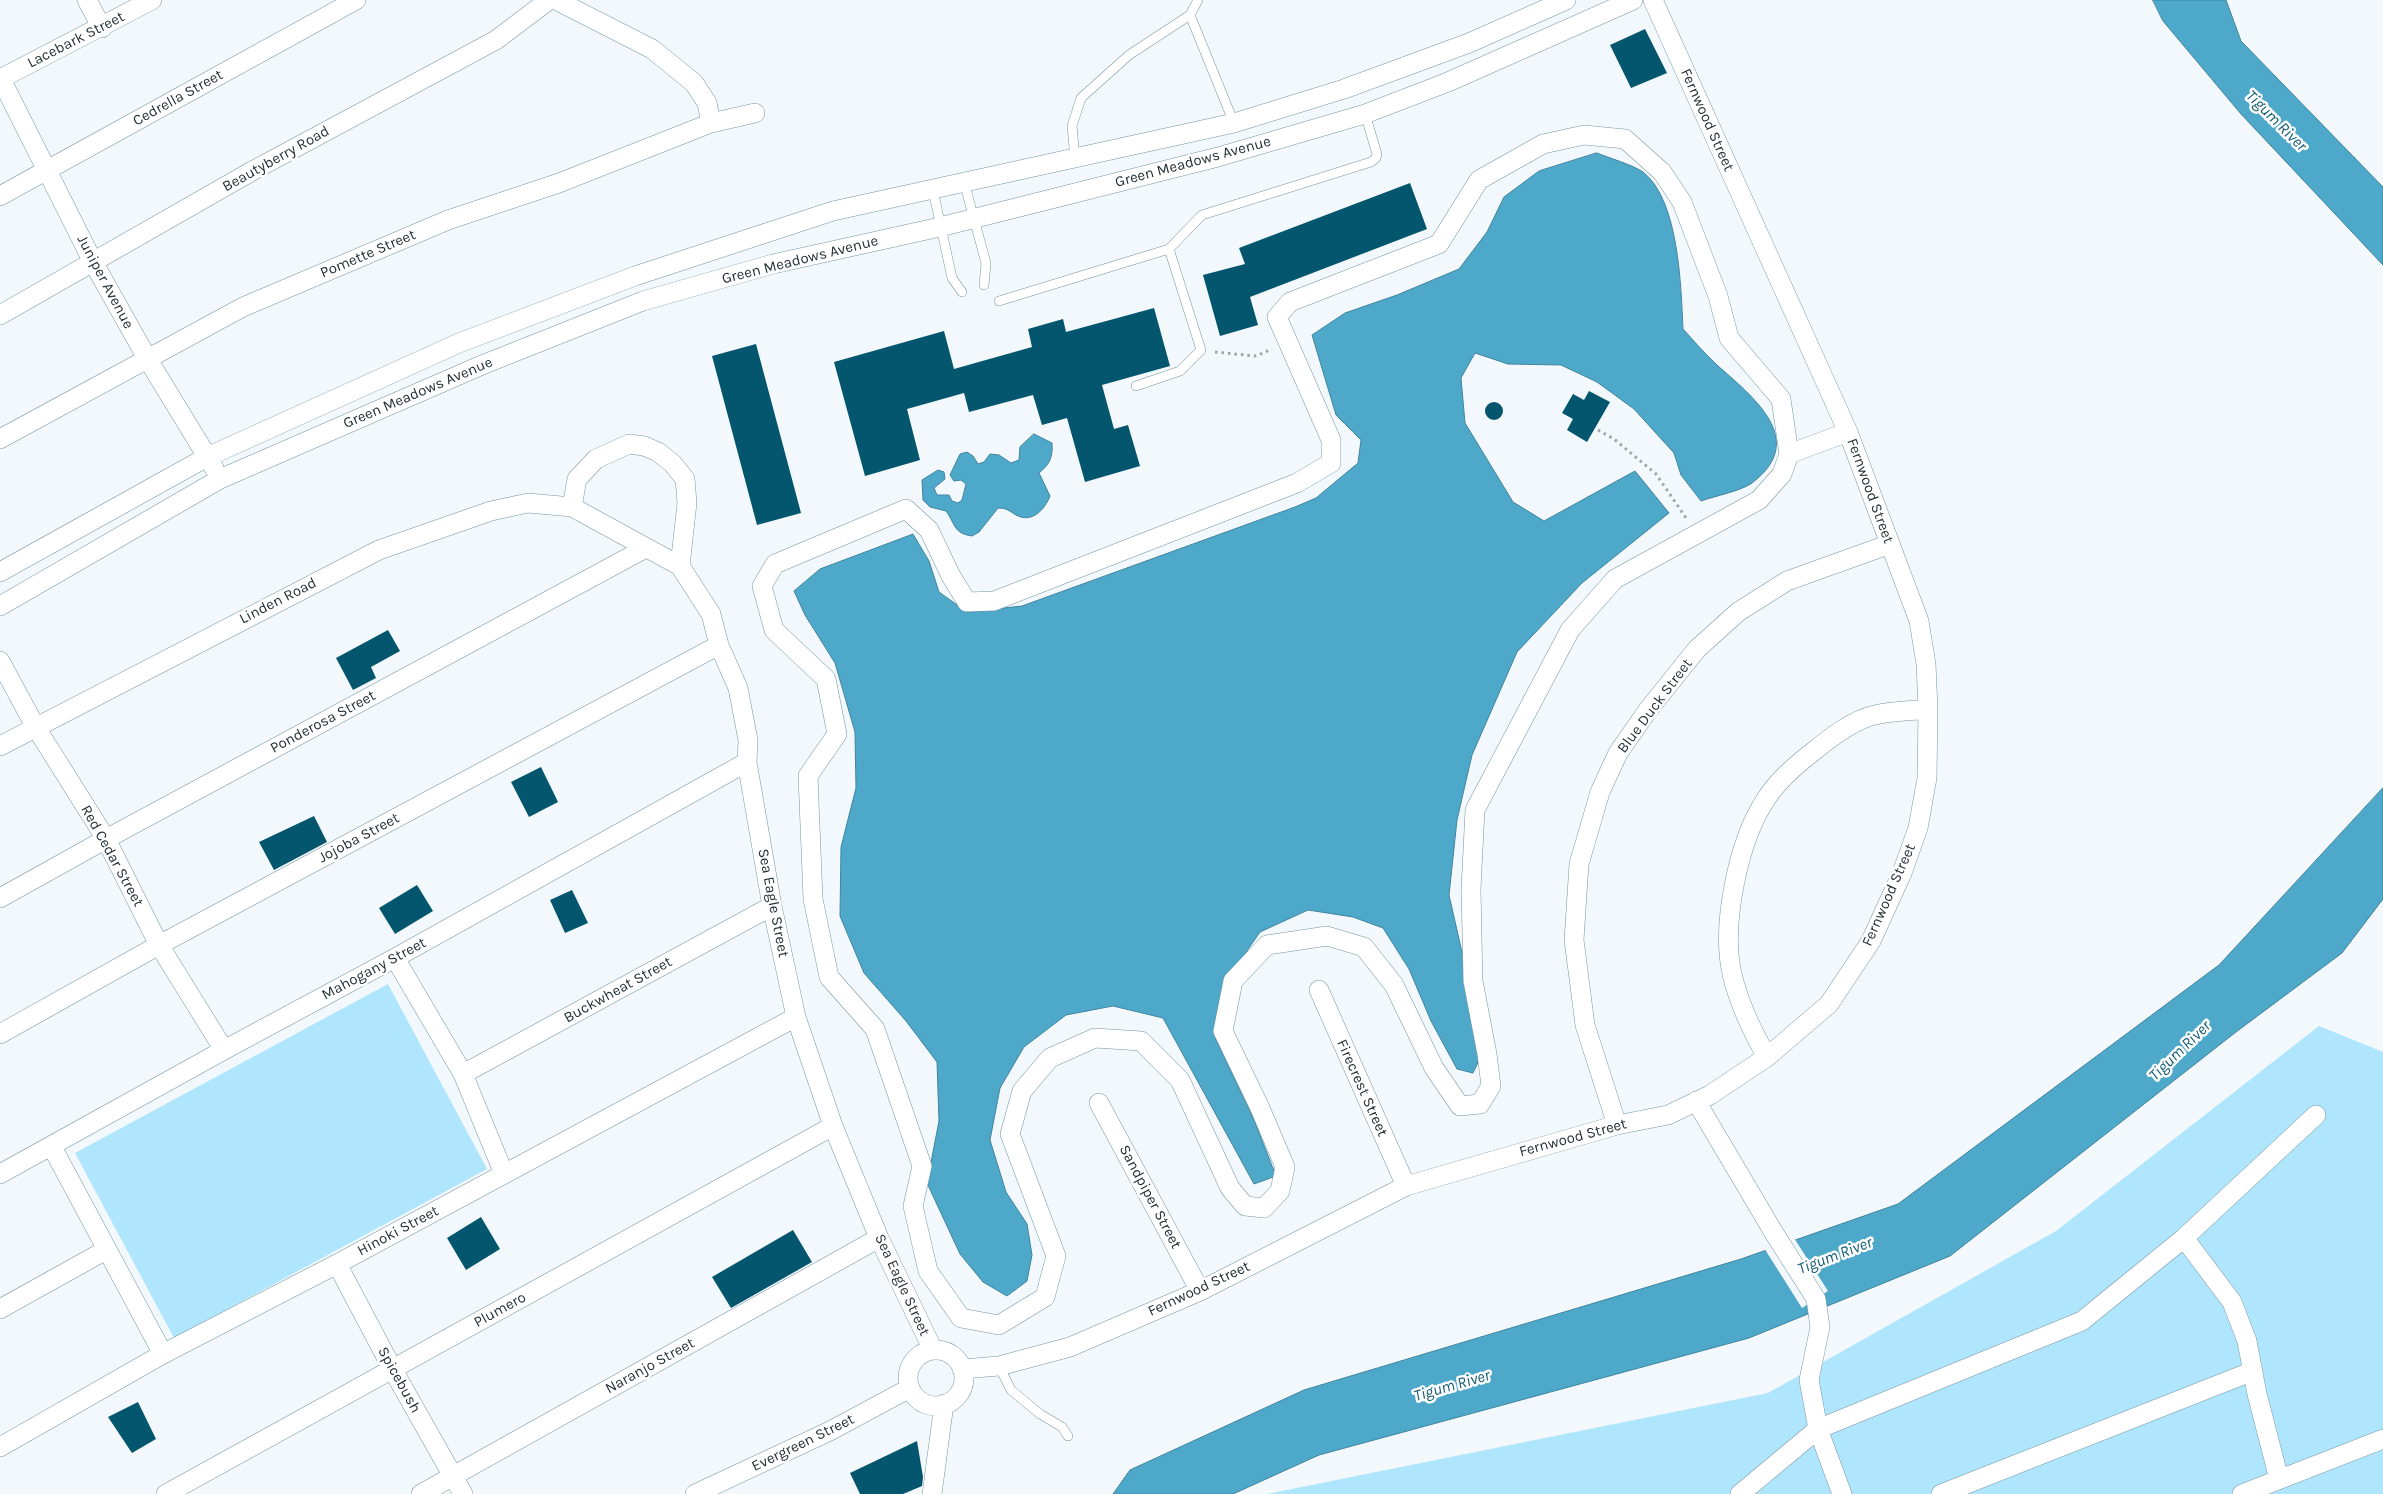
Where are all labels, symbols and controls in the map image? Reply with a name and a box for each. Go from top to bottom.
street label: Lacebark Street [24,8,128,72]
street label: Cedrella Street [130,66,226,130]
street label: Fernwood Street [1676,66,1738,174]
water label: Tigum River [2241,86,2311,156]
street label: Beautyberry Road [219,122,333,196]
street label: Green Meadows Avenue [1113,133,1273,191]
street label: Pomette Street [318,226,418,282]
street label: Juniper Avenue [73,232,137,332]
street label: Green Meadows Avenue [720,232,880,288]
street label: Green Meadows Avenue [341,353,495,433]
street label: Fernwood Street [1843,436,1897,546]
street label: Linden Road [236,574,320,628]
street label: Blue Duck Street [1614,655,1696,757]
street label: Ponderosa Street [267,687,379,757]
street label: Red Cedar Street [77,802,147,910]
street label: Jojoba Street [315,809,403,867]
street label: Fernwood Street [1858,841,1920,949]
street label: Sea Eagle Street [754,847,792,959]
street label: Mahogany Street [319,934,429,1004]
street label: Buckwheat Street [561,953,675,1027]
water label: Tigum River [2145,1017,2215,1085]
street label: Firecrest Street [1333,1037,1391,1139]
street label: Fernwood Street [1517,1115,1629,1161]
street label: Sandpiper Street [1115,1142,1185,1252]
street label: Hinoki Street [354,1202,442,1260]
street label: Sea Eagle Street [871,1231,933,1339]
water label: Tigum River [1795,1233,1875,1279]
street label: Fernwood Street [1145,1257,1253,1321]
street label: Plumero [471,1288,529,1332]
street label: Naranjo Street [602,1334,698,1398]
street label: Spicebush [374,1344,424,1416]
water label: Tigum River [1412,1366,1492,1406]
street label: Evergreen Street [749,1410,857,1476]

